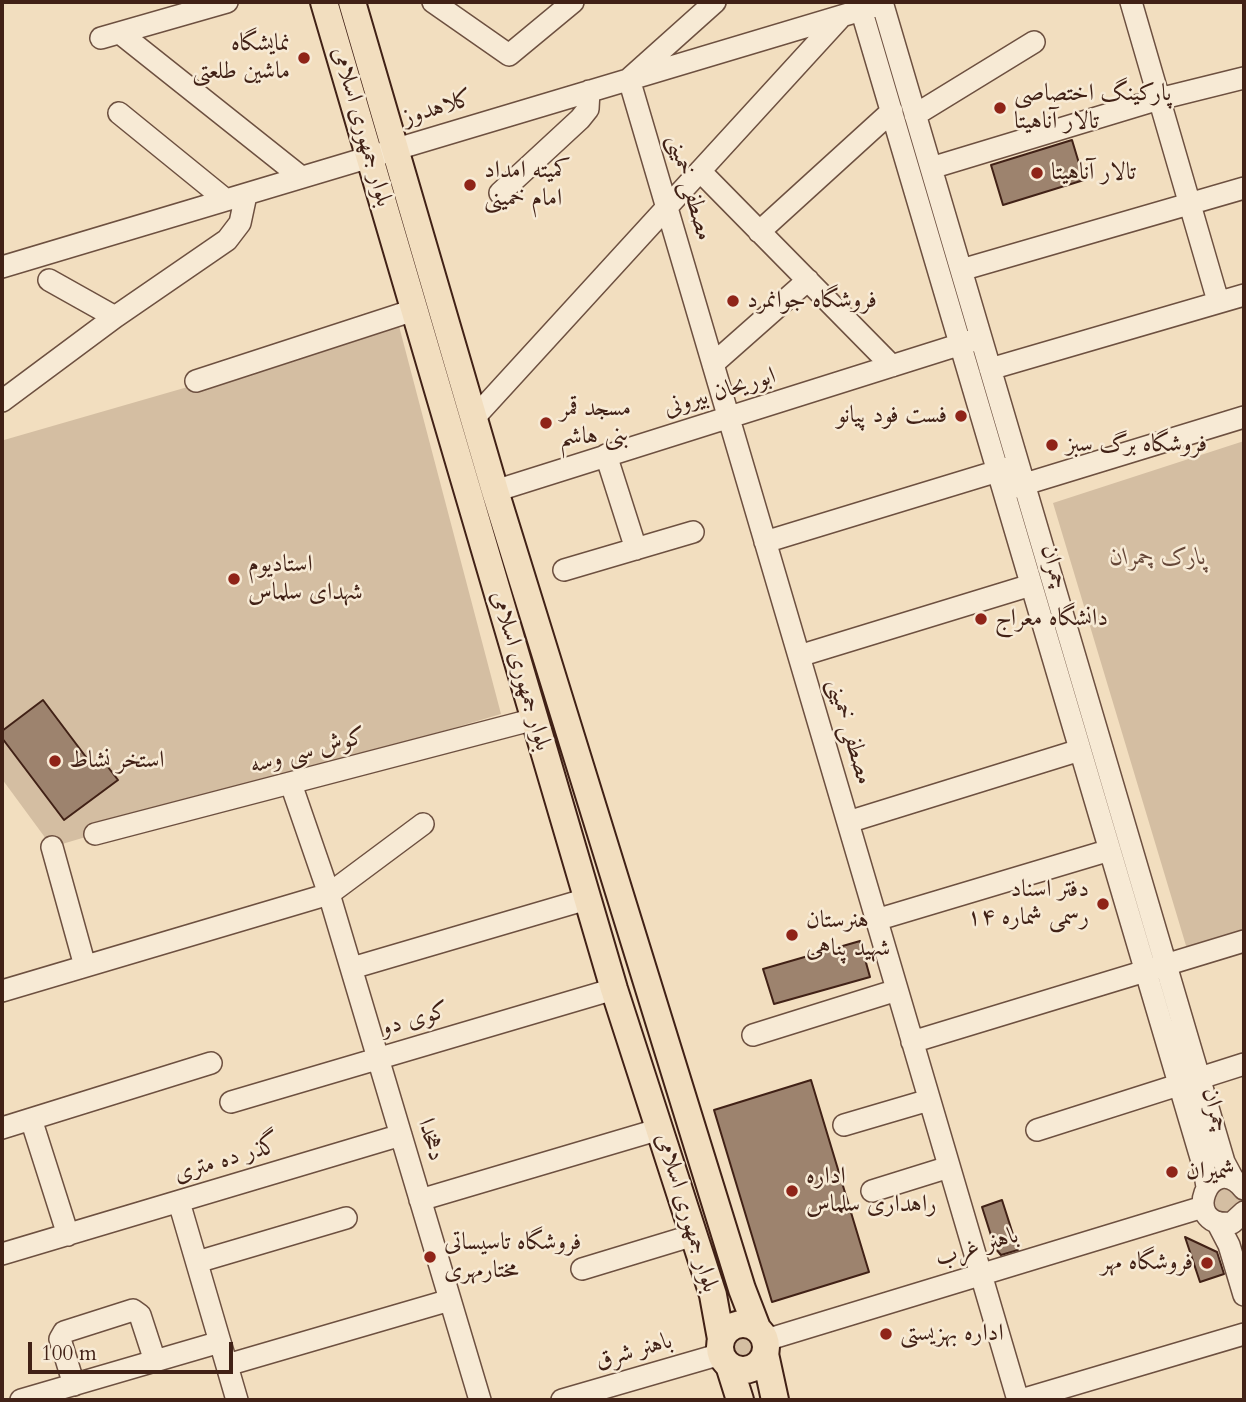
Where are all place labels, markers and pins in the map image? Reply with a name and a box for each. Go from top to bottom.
place label: نمایشگاه ماشین طلعتی [192,30,290,86]
marker: نمایشگاه ماشین طلعتی [296,50,312,66]
place label: پارکینگ اختصاصی تالار آناهیتا [1014,80,1171,136]
marker: پارکینگ اختصاصی تالار آناهیتا [992,100,1008,116]
place label: کمیته امداد امام خمینی [484,157,571,213]
place label: تالار آناهیتا [1051,159,1136,187]
marker: تالار آناهیتا [1029,165,1045,181]
marker: کمیته امداد امام خمینی [462,177,478,193]
place label: فروشگاه جوانمرد [747,287,877,315]
marker: فروشگاه جوانمرد [725,293,741,309]
place label: مسجد قمر بنی هاشم [560,395,631,451]
place label: فست فود پیانو [837,402,947,430]
marker: فست فود پیانو [953,408,969,424]
marker: مسجد قمر بنی هاشم [538,415,554,431]
place label: فروشگاه برگ سبز [1066,431,1207,459]
marker: فروشگاه برگ سبز [1044,437,1060,453]
place label: استادیوم شهدای سلماس [248,551,363,607]
marker: استادیوم شهدای سلماس [226,571,242,587]
place label: دانشگاه معراج [995,605,1108,633]
marker: دانشگاه معراج [973,611,989,627]
place label: استخر نشاط [69,747,165,775]
marker: استخر نشاط [47,753,63,769]
place label: دفتر اسناد رسمی شماره ۱۴ [967,876,1089,932]
marker: دفتر اسناد رسمی شماره ۱۴ [1095,896,1111,912]
place label: هنرستان شهید پناهی [806,907,890,963]
marker: هنرستان شهید پناهی [784,927,800,943]
place label: شمیران [1186,1158,1235,1186]
place label: اداره راهداری سلماس [806,1163,937,1219]
marker: شمیران [1164,1164,1180,1180]
marker: اداره راهداری سلماس [784,1183,800,1199]
place label: فروشگاه تاسیساتی مختارمهری [444,1229,581,1285]
marker: فروشگاه تاسیساتی مختارمهری [422,1249,438,1265]
place label: فروشگاه مهر [1101,1249,1193,1277]
marker: فروشگاه مهر [1199,1255,1215,1271]
place label: اداره بهزیستی [900,1320,1004,1348]
marker: اداره بهزیستی [878,1326,894,1342]

